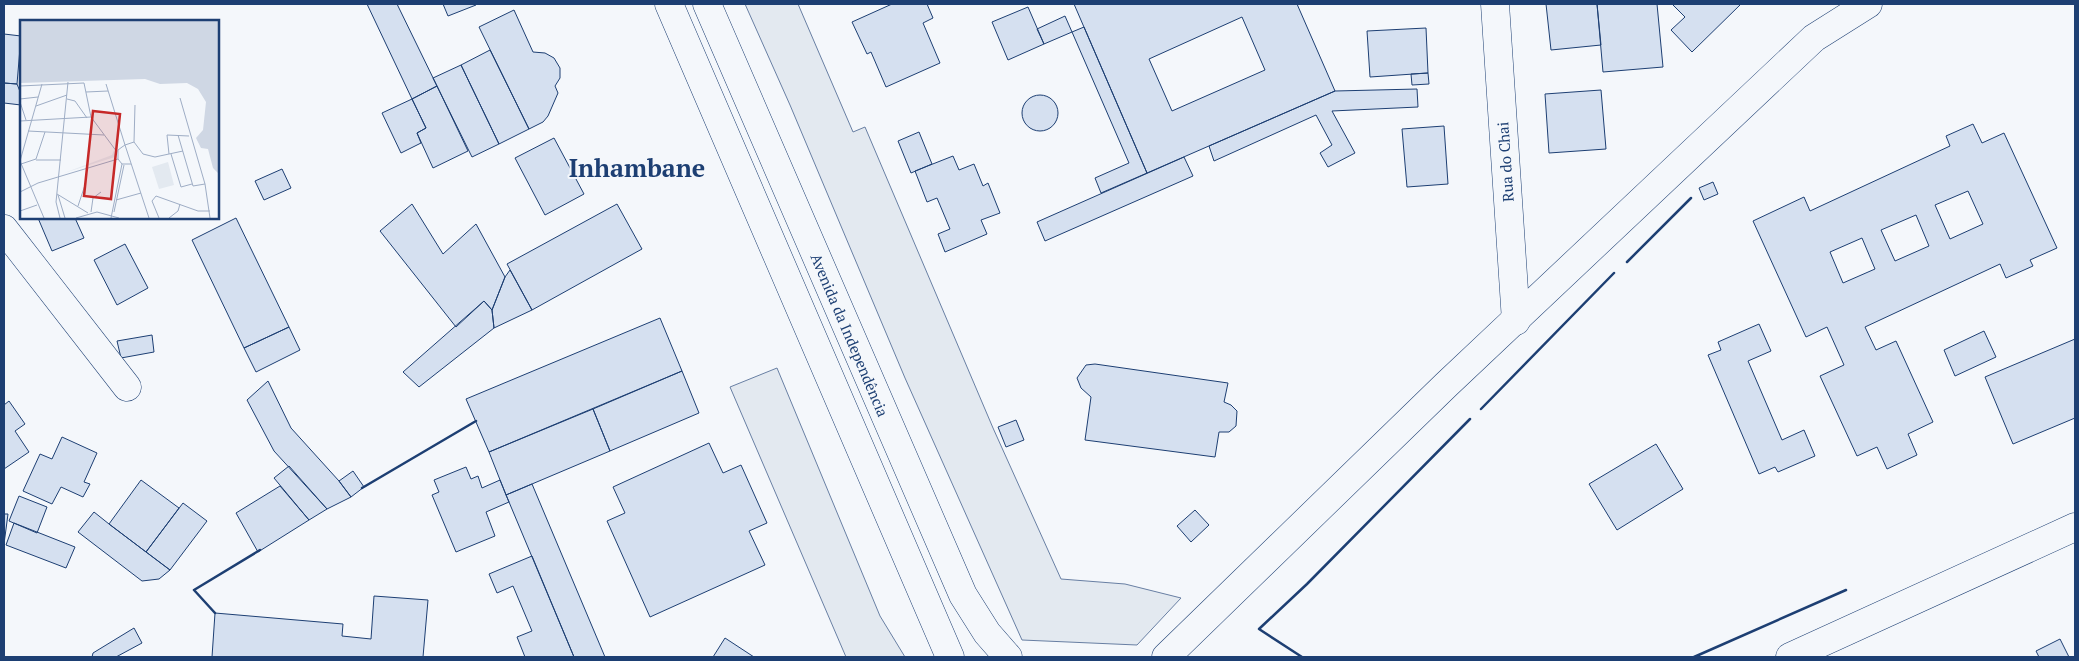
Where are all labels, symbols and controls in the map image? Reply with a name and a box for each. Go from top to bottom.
inset map [20,20,219,219]
street label: Rua do Chai [1492,121,1518,203]
district label: Inhambane [569,151,705,184]
street label: Avenida da Independência [807,250,894,420]

